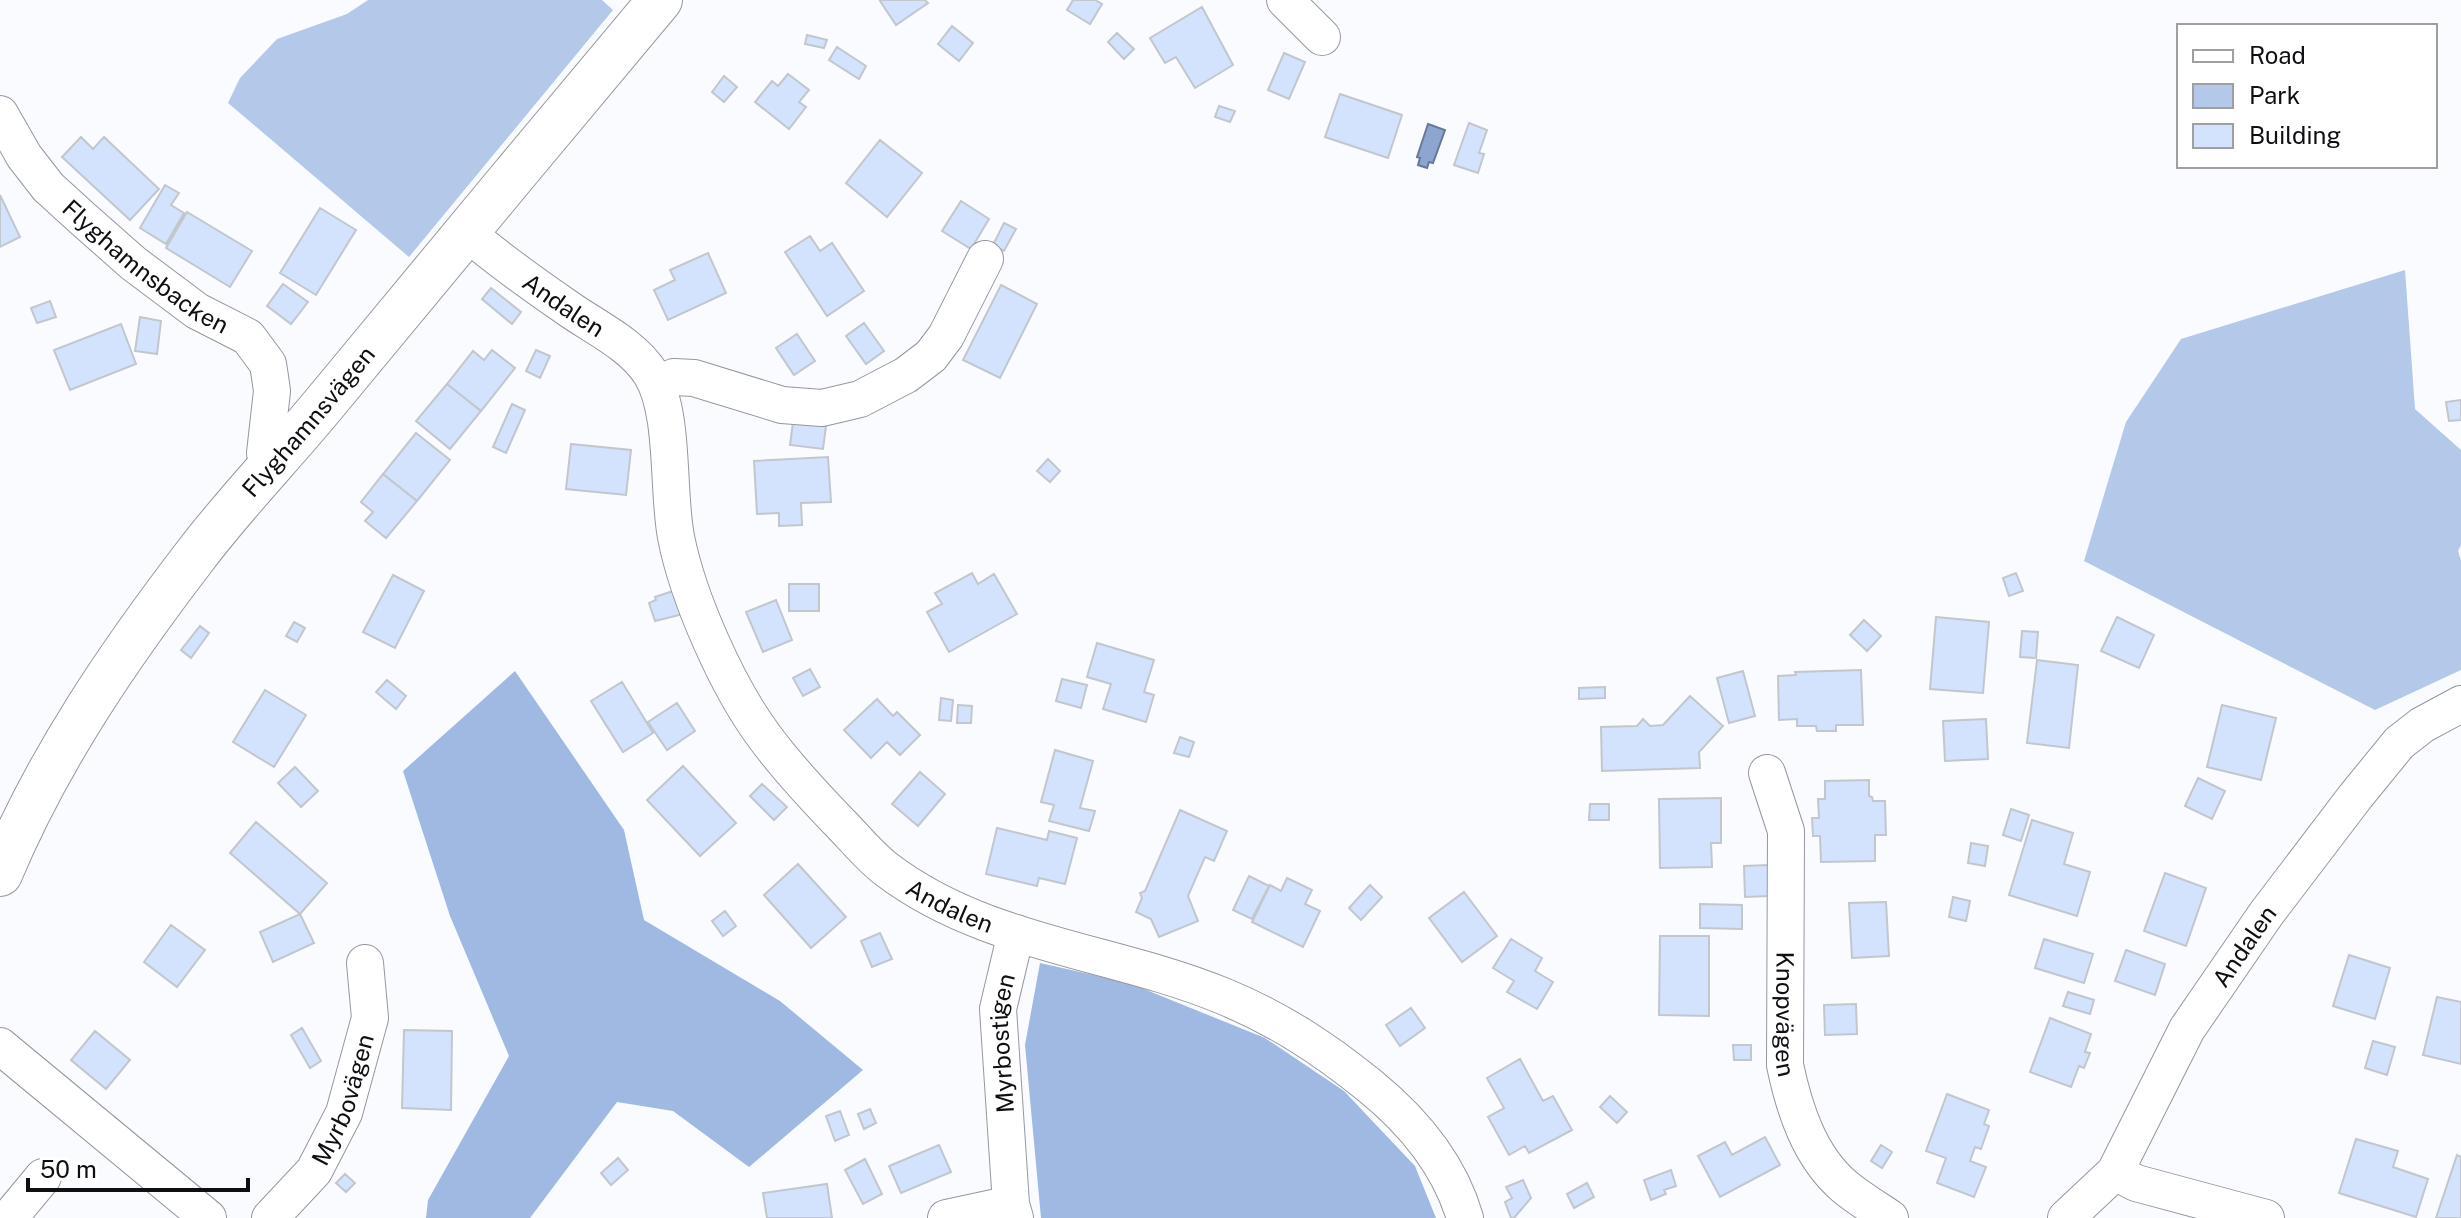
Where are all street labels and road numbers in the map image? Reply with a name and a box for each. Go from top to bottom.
street label: Flyghamnsbacken [57,193,234,339]
street label: Andalen [518,267,610,342]
street label: Flyghamnsvägen [236,340,380,502]
street label: Andalen [902,873,997,938]
street label: Andalen [2206,900,2282,992]
street label: Knopvägen [1771,951,1801,1079]
street label: Myrbostigen [983,971,1020,1114]
street label: Myrbovägen [305,1031,379,1170]

